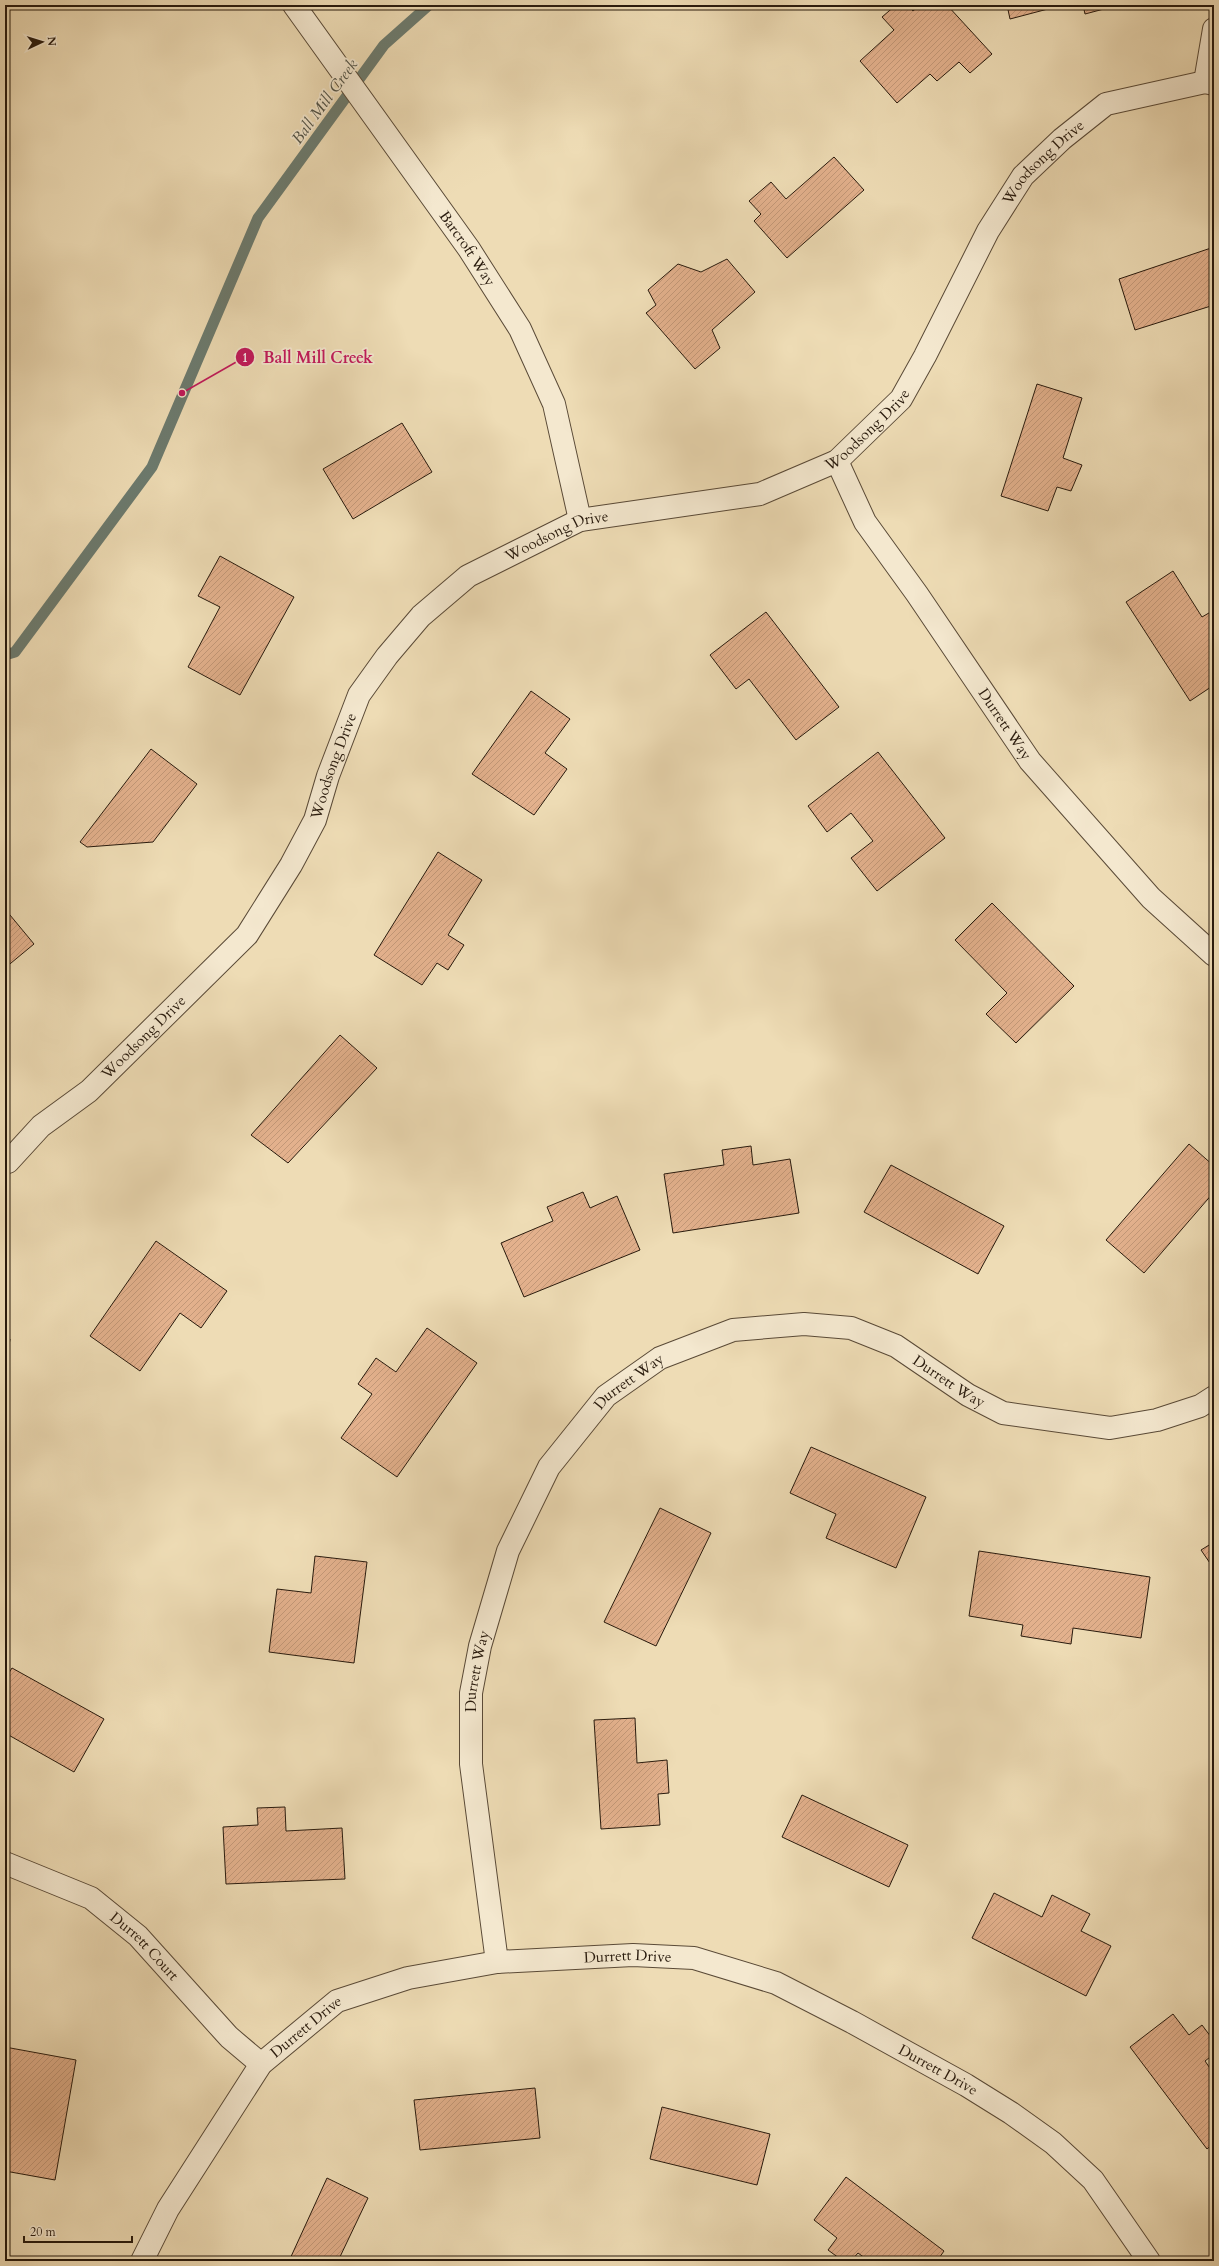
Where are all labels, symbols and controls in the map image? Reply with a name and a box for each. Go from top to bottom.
north arrow [22,22,62,62]
text: N [44,36,59,47]
water label: Ball Mill Creek [287,55,363,149]
street label: Woodsong Drive [997,115,1088,209]
street label: Barcroft Way [435,207,500,290]
callout: Ball Mill Creek [235,343,381,371]
text: Ball Mill Creek [263,347,373,369]
text: 1 [242,350,248,366]
street label: Woodsong Drive [821,385,915,475]
street label: Woodsong Drive [501,506,610,566]
street label: Durrett Way [974,684,1037,764]
street label: Woodsong Drive [306,710,361,822]
street label: Woodsong Drive [96,991,190,1084]
street label: Durrett Way [589,1349,668,1414]
street label: Durrett Way [909,1350,989,1412]
street label: Durrett Way [461,1628,494,1712]
street label: Durrett Court [106,1907,183,1985]
street label: Durrett Drive [583,1945,672,1968]
street label: Durrett Drive [266,1990,344,2062]
street label: Durrett Drive [895,2040,982,2100]
scale bar [24,2218,132,2244]
text: 20 m [30,2224,57,2240]

